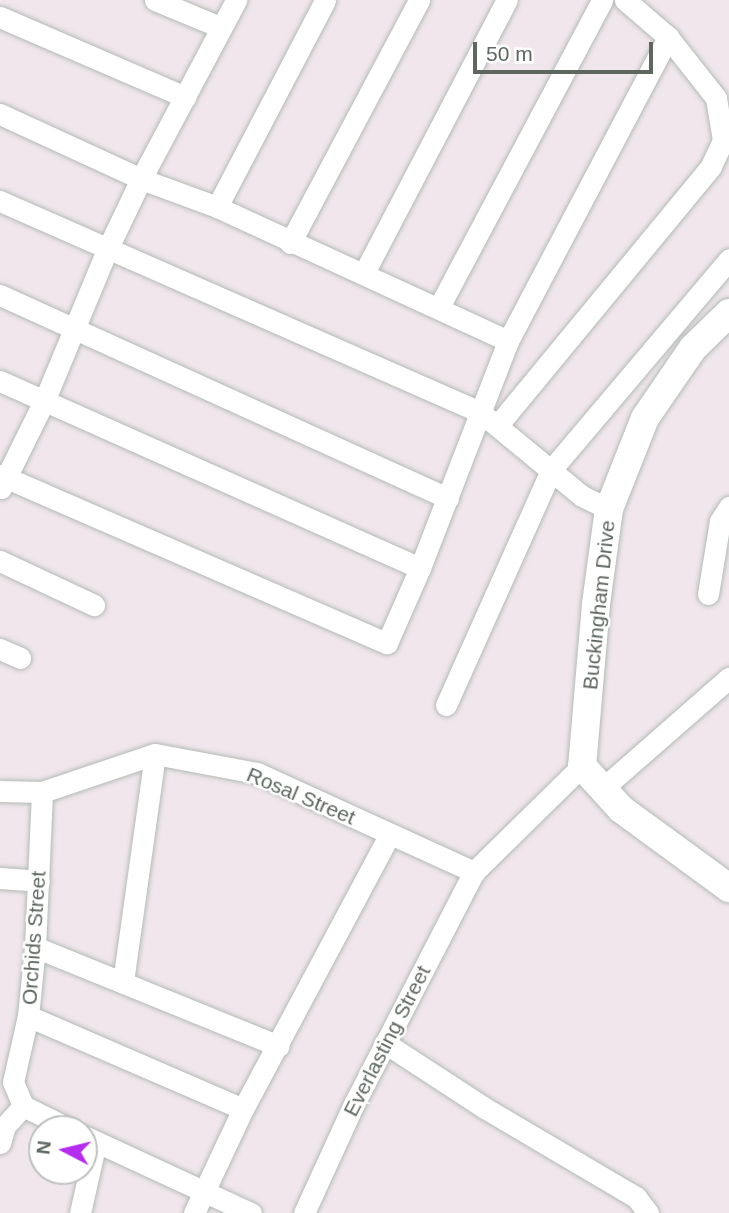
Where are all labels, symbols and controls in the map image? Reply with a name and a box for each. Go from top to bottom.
scale bar [477,28,657,72]
text: 50 m [486,42,533,65]
street label: Buckingham Drive [578,519,620,691]
street label: Rosal Street [243,762,359,830]
street label: Orchids Street [17,870,51,1006]
street label: Everlasting Street [338,961,436,1121]
north arrow [28,1115,98,1185]
text: N [32,1140,55,1156]

